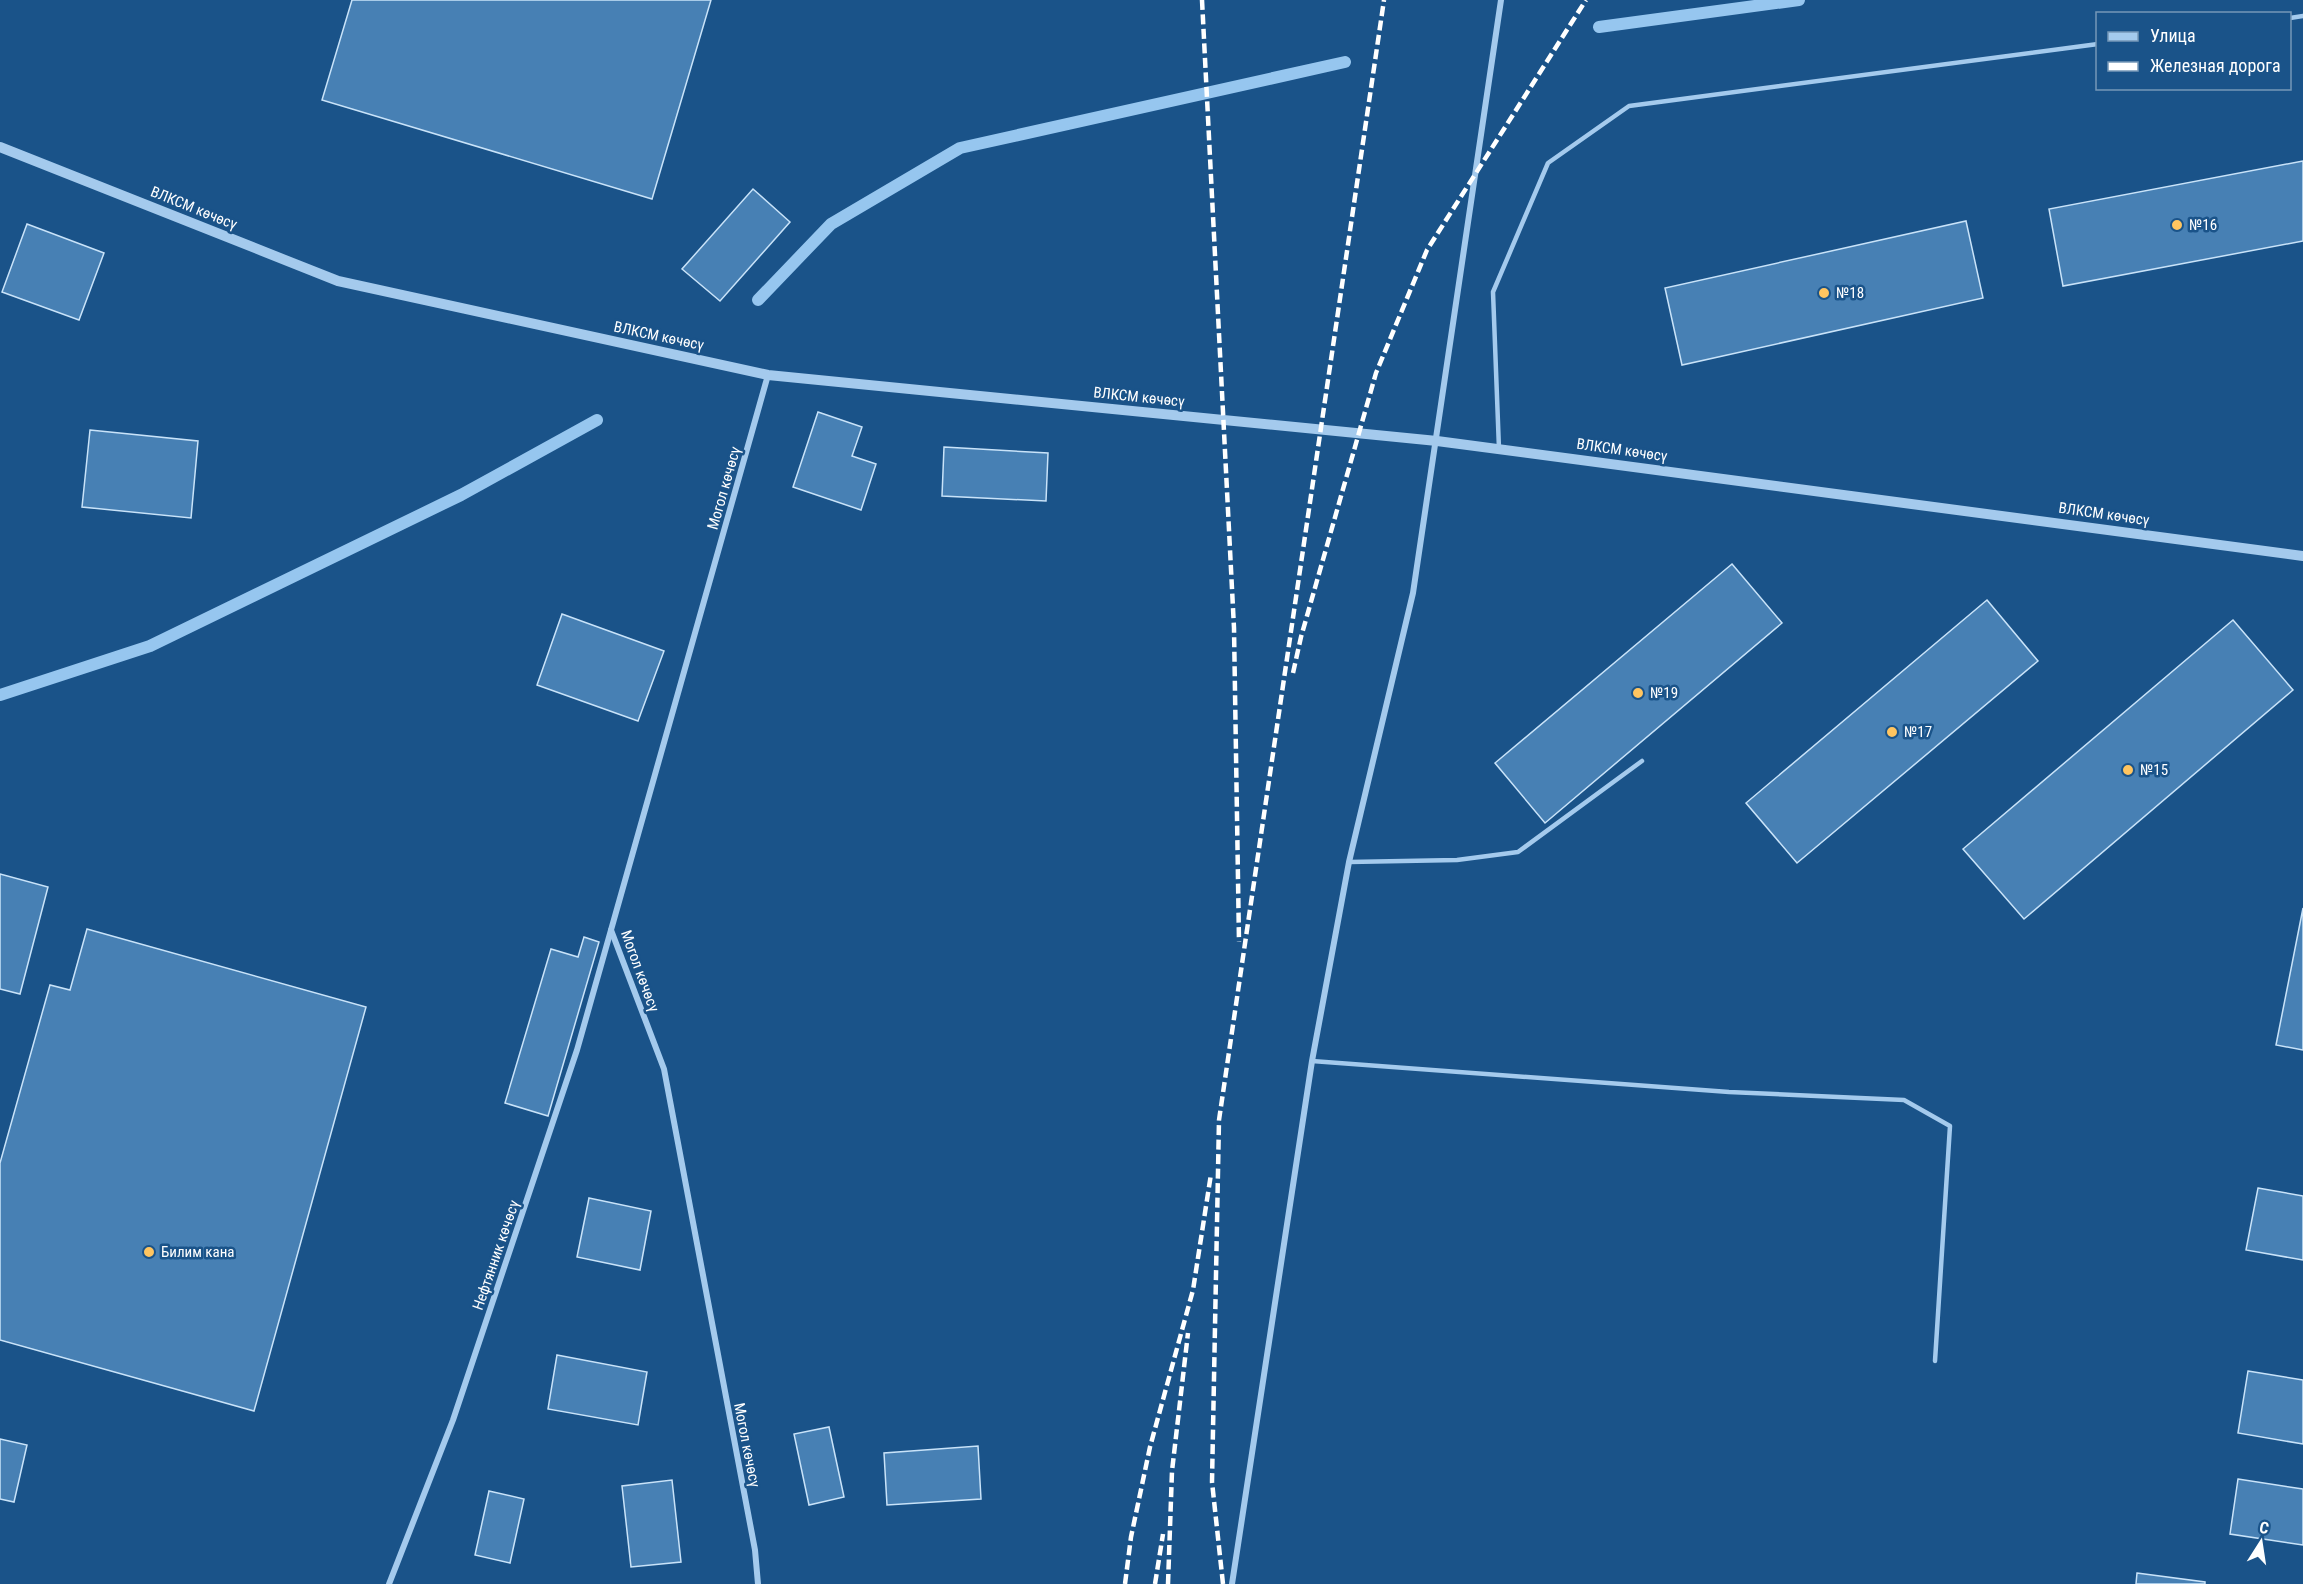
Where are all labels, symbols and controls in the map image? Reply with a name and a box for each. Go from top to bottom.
legend [2096,12,2291,90]
text: Улица [2150,25,2196,46]
text: Железная дорога [2150,55,2281,76]
street label: ВЛКСМ көчөсү [148,182,240,234]
place label: №16 [2189,216,2217,234]
marker: №16 [2170,218,2184,232]
place label: №18 [1836,284,1864,302]
marker: №18 [1817,286,1831,300]
street label: ВЛКСМ көчөсү [612,318,706,354]
street label: ВЛКСМ көчөсү [1092,383,1186,411]
street label: ВЛКСМ көчөсү [1575,435,1669,465]
street label: Могол көчөсү [704,444,745,532]
street label: ВЛКСМ көчөсү [2057,499,2151,529]
place label: №19 [1650,684,1678,702]
marker: №19 [1631,686,1645,700]
place label: №17 [1904,723,1932,741]
marker: №17 [1885,725,1899,739]
place label: №15 [2140,761,2168,779]
marker: №15 [2121,763,2135,777]
street label: Могол көчөсү [617,928,663,1015]
street label: Нефтянник көчөсү [469,1197,523,1312]
place label: Билим кана [161,1243,235,1261]
marker: Билим кана [142,1245,156,1259]
street label: Могол көчөсү [730,1401,764,1489]
north arrow [2231,1512,2291,1572]
text: С [2258,1518,2270,1538]

